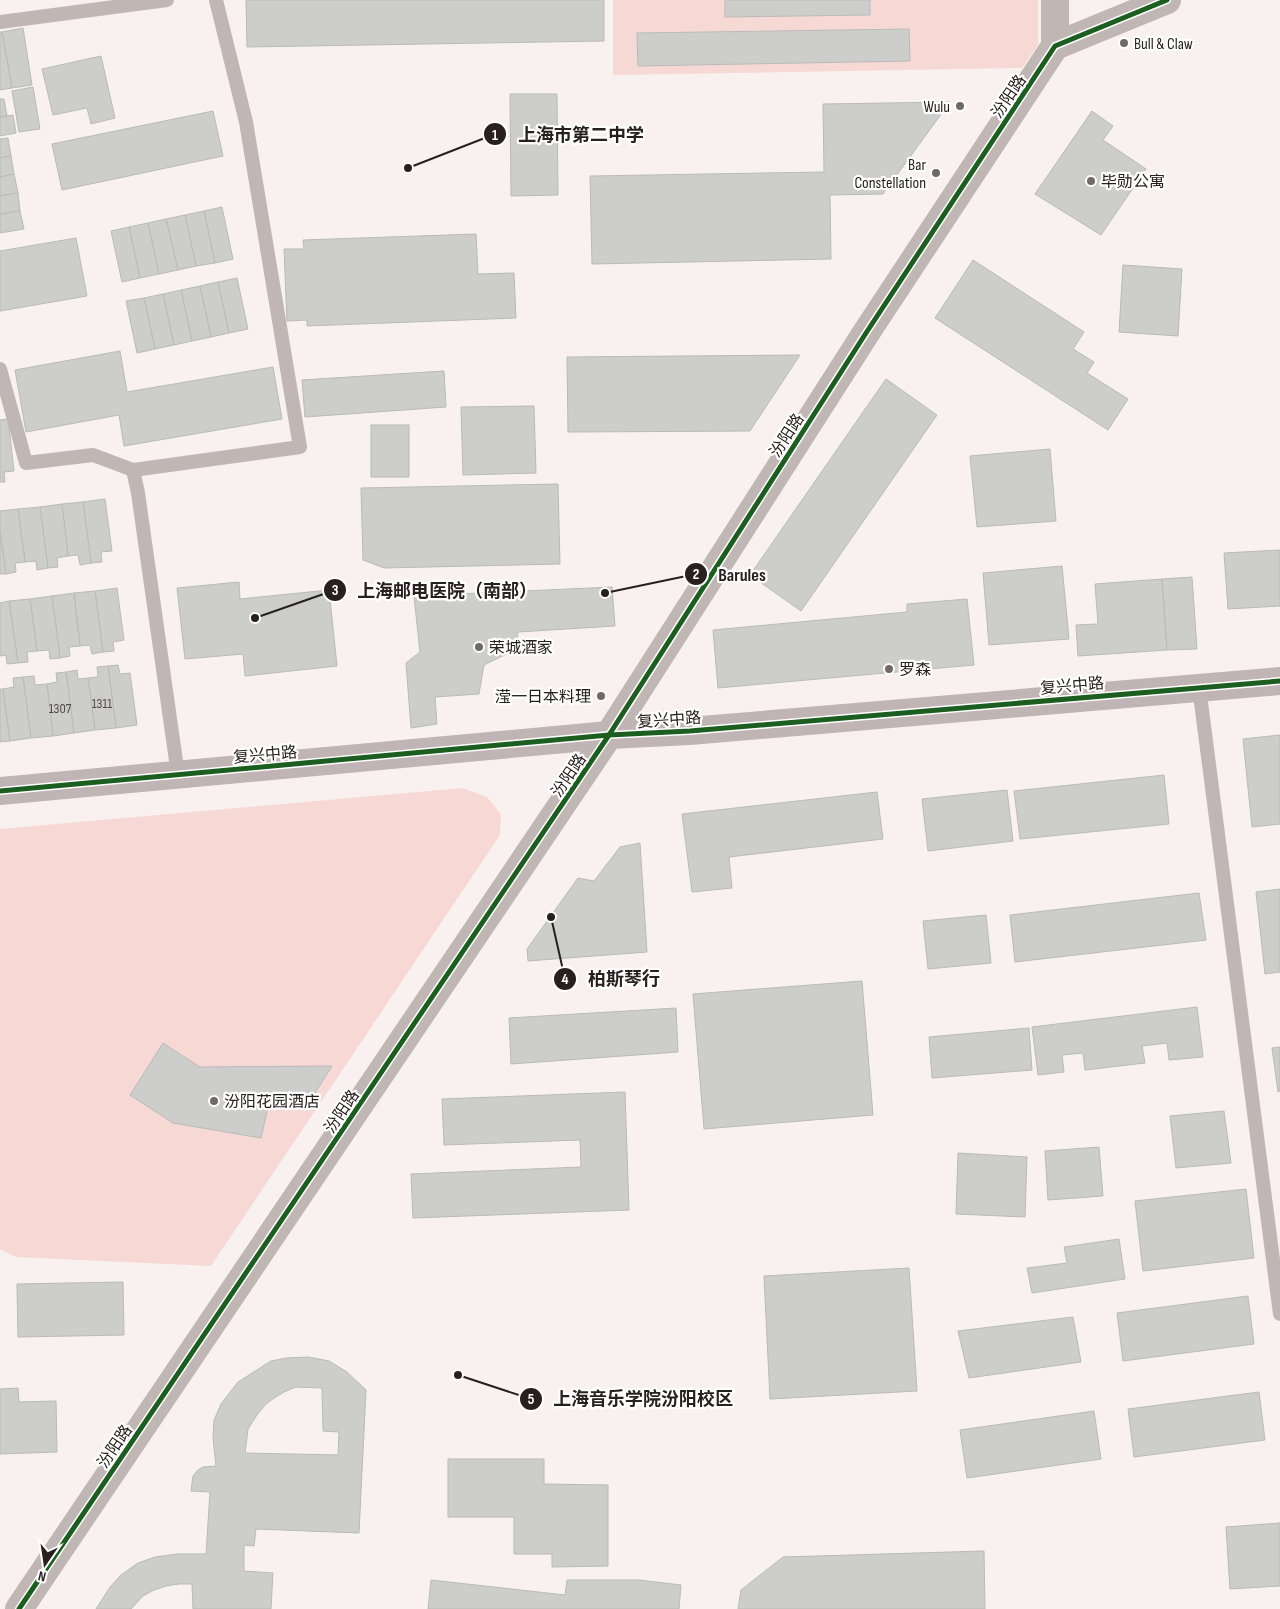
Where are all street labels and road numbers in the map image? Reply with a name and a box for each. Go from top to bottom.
street label: 汾阳路 [988,72,1031,122]
street label: 汾阳路 [766,411,808,461]
street label: 复兴中路 [1039,674,1105,699]
street label: 复兴中路 [637,709,702,732]
street label: 复兴中路 [232,743,298,768]
street label: 汾阳路 [548,751,591,801]
street label: 汾阳路 [321,1087,364,1137]
street label: 汾阳路 [94,1422,137,1472]

